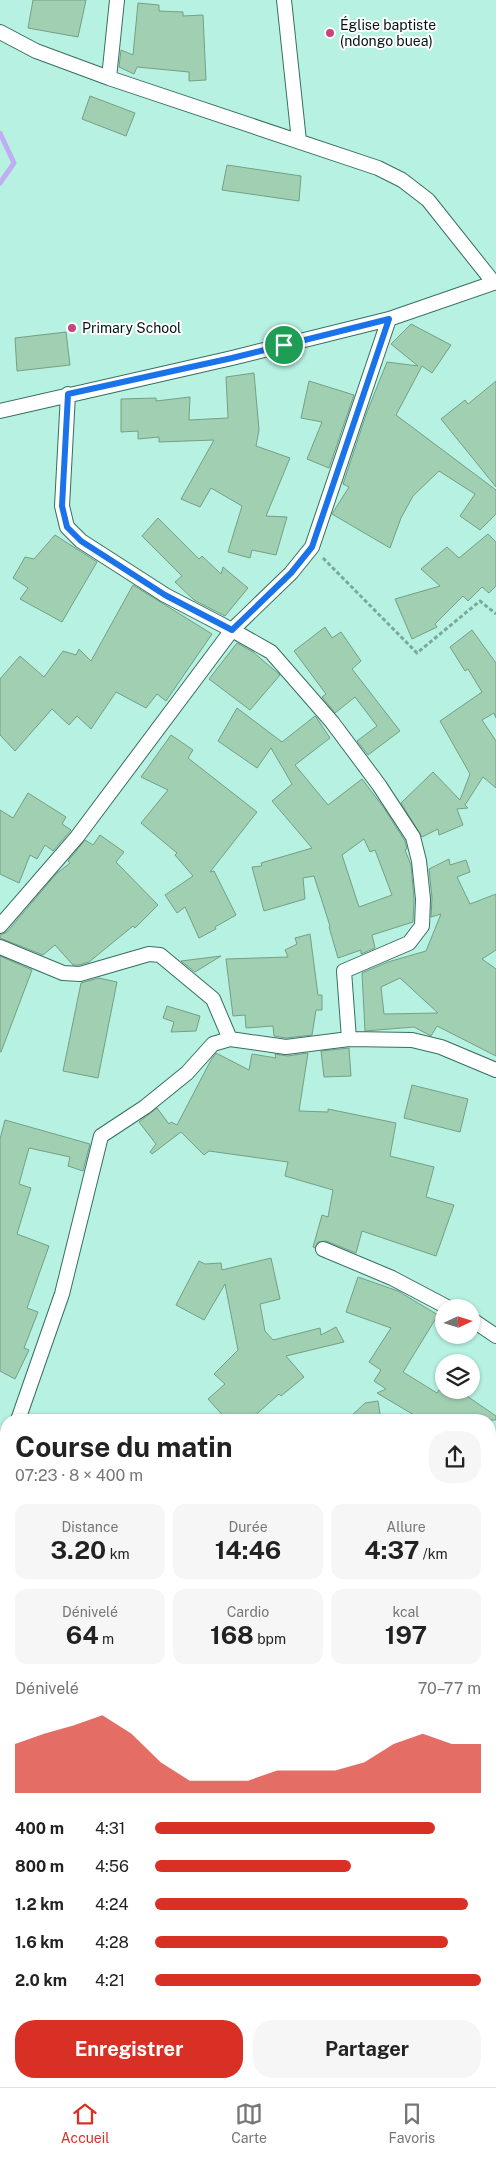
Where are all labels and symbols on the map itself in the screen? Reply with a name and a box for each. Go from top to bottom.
place label: Église baptiste (ndongo buea) [340,16,436,49]
marker: Église baptiste (ndongo buea) [324,27,336,39]
place label: Primary School [82,320,181,336]
marker: Primary School [66,322,78,334]
pin [263,324,305,366]
north arrow [435,1299,480,1344]

